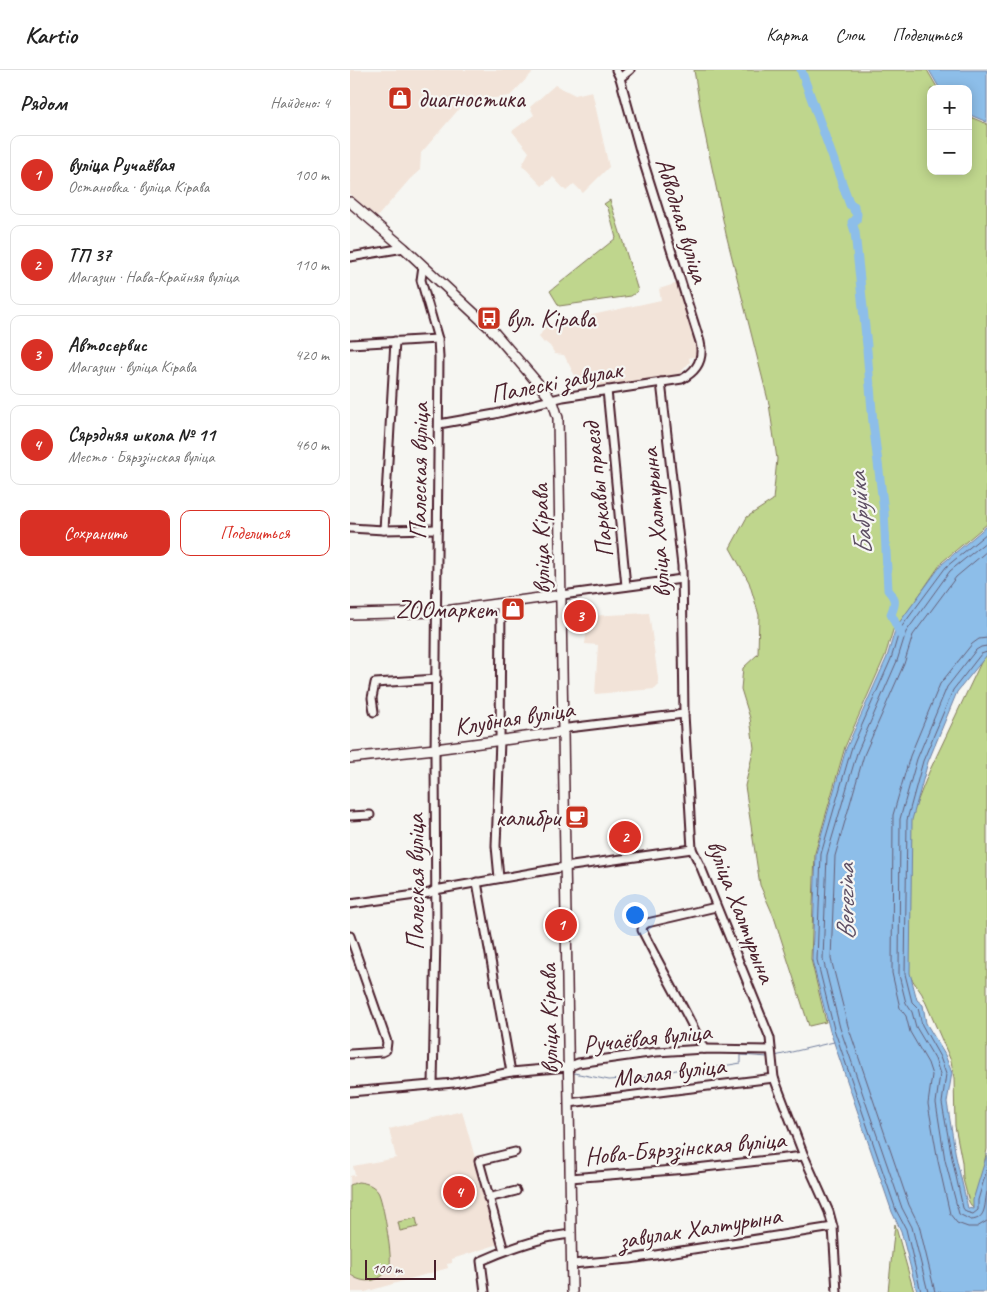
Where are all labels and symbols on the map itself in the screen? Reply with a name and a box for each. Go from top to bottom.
place label: диагностика [418,83,527,115]
shop icon: диагностика [387,85,413,111]
street label: Абводная вуліца [648,154,717,289]
place label: вул. Кірава [506,303,597,335]
bus stop icon: вул. Кірава [476,305,502,331]
street label: Палескі завулак [488,353,628,411]
street label: Палеская вуліца [402,400,436,540]
street label: Паркавы праезд [575,419,621,559]
street label: вуліца Халтурына [633,445,678,599]
water label: Бабруйка [840,469,881,557]
street label: вуліца Кірава [524,482,558,594]
place label: ZOOмаркет [395,594,498,626]
shop icon: ZOOмаркет [500,596,526,622]
pin: 3 [564,597,596,635]
street label: Клубная вуліца [452,692,578,743]
place label: калибри [495,802,562,834]
cafe icon: калибри [564,804,590,830]
street label: Палеская вуліца [400,812,432,950]
pin: 2 [609,818,641,856]
street label: вуліца Халтурына [699,835,784,989]
water label: Berezina [829,861,862,940]
your location [622,902,648,928]
pin: 1 [545,906,577,944]
street label: вуліца Кірава [532,962,566,1074]
street label: Ручаёвая вуліца [581,1015,715,1061]
street label: Малая вуліца [611,1049,729,1095]
street label: Нова-Бярэзінская вуліца [583,1123,789,1174]
pin: 4 [443,1173,475,1211]
street label: завулак Халтурына [614,1199,786,1258]
scale bar [365,1257,436,1280]

